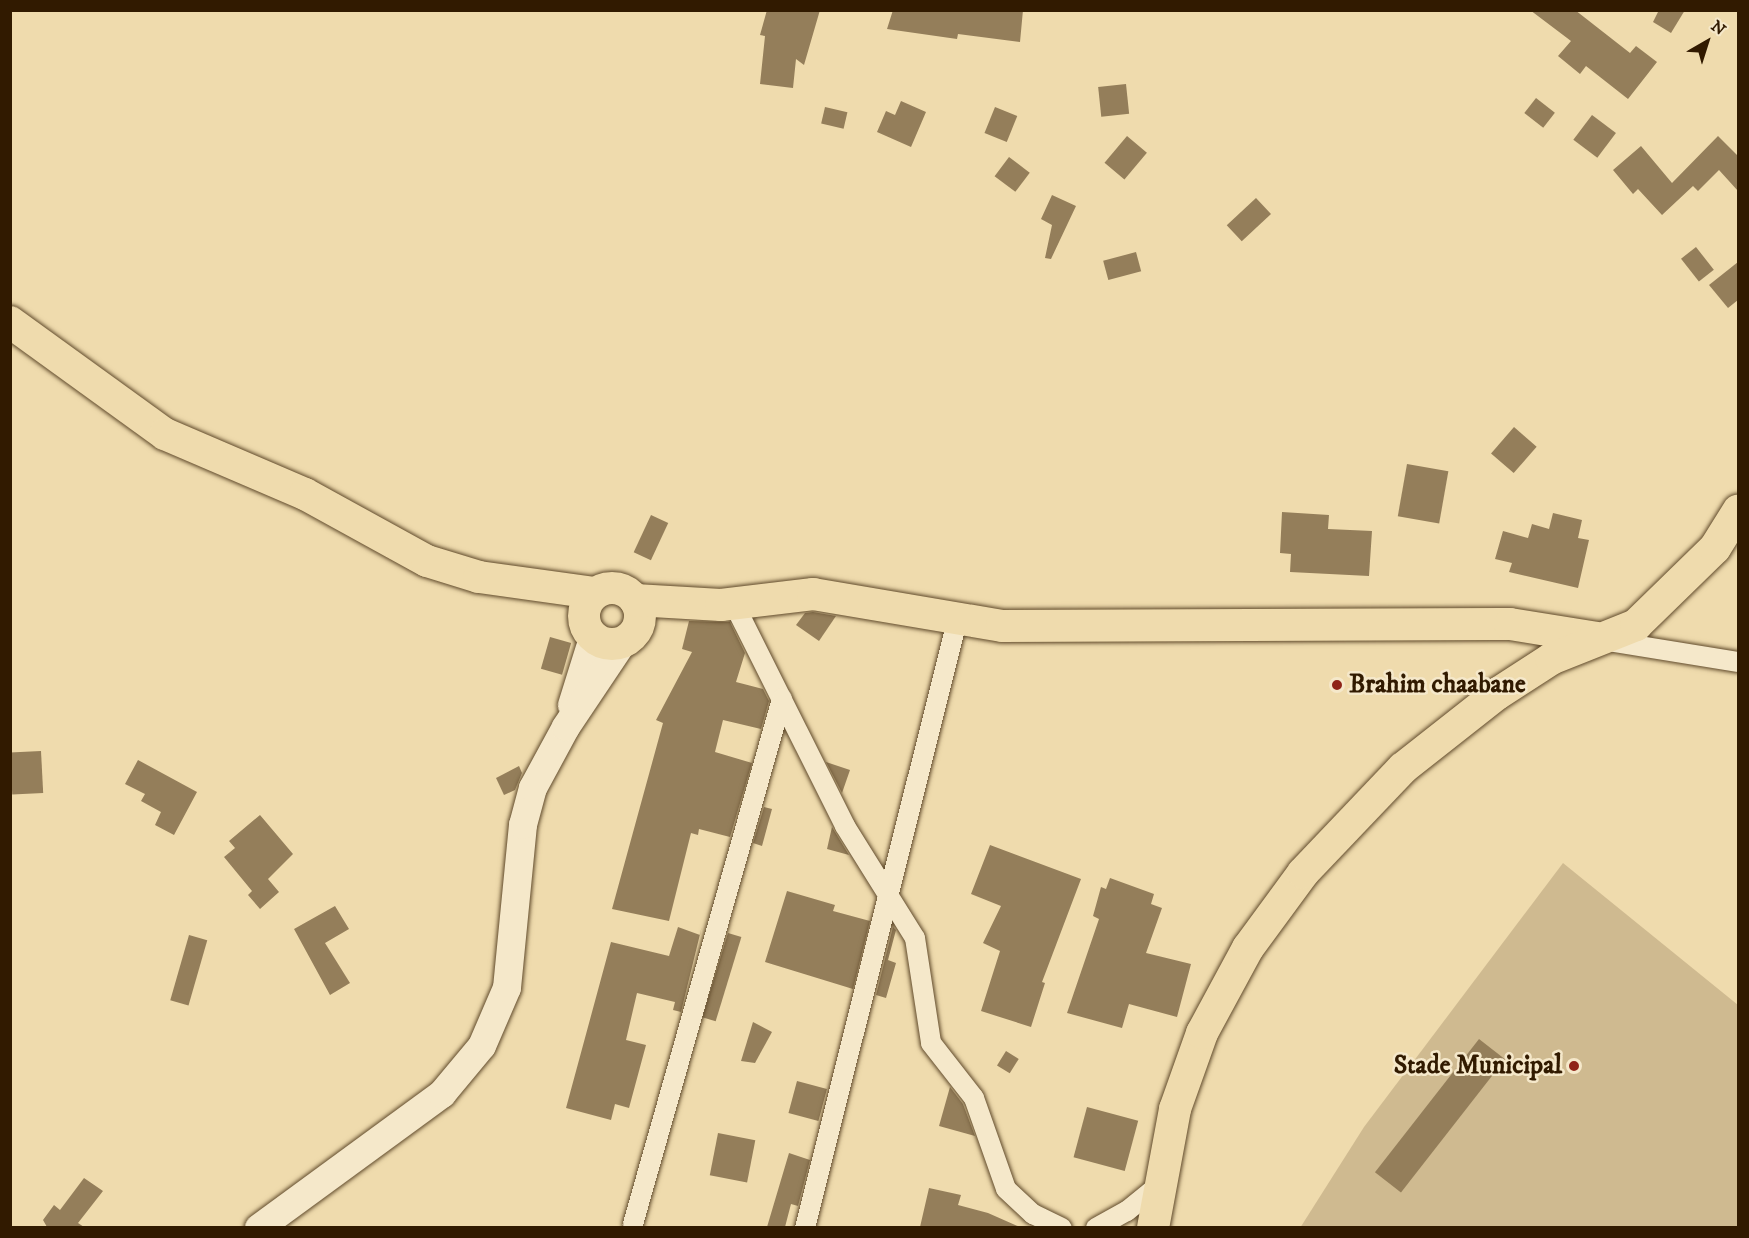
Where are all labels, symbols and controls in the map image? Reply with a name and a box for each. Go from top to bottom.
north arrow [1677,12,1737,72]
text: N [1707,16,1730,40]
place label: Brahim chaabane [1349,669,1526,701]
marker: Brahim chaabane [1330,678,1344,692]
place label: Stade Municipal [1394,1050,1562,1082]
marker: Stade Municipal [1567,1059,1581,1073]

